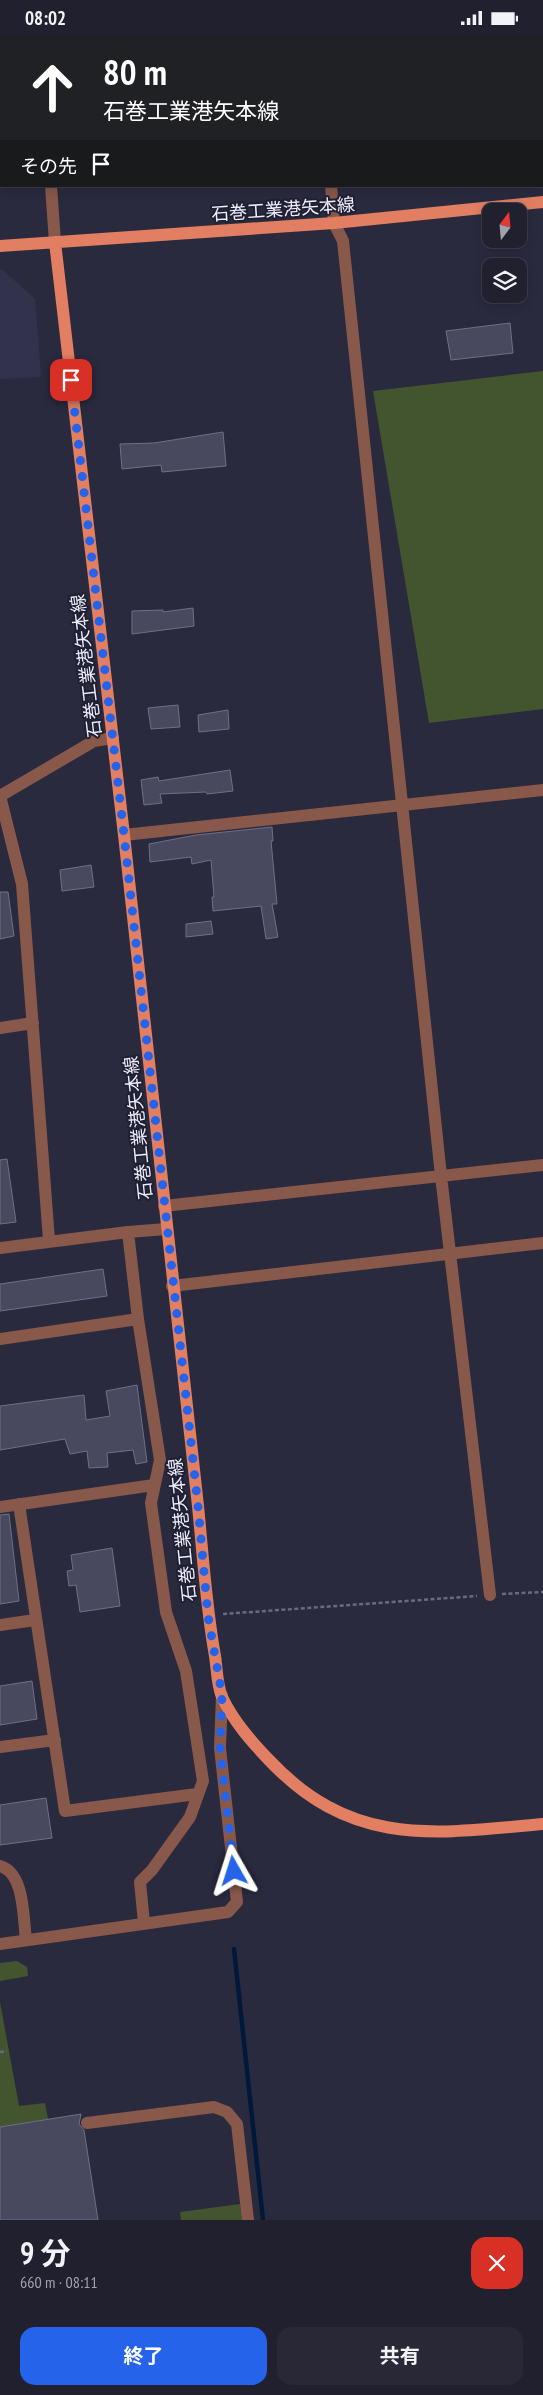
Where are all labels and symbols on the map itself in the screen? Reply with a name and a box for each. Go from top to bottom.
street label: 石巻工業港矢本線 [210,193,356,225]
north arrow [482,203,528,247]
pin [50,359,92,401]
street label: 石巻工業港矢本線 [66,593,106,739]
street label: 石巻工業港矢本線 [119,1055,157,1201]
street label: 石巻工業港矢本線 [163,1457,201,1603]
position arrow [207,1844,259,1896]

